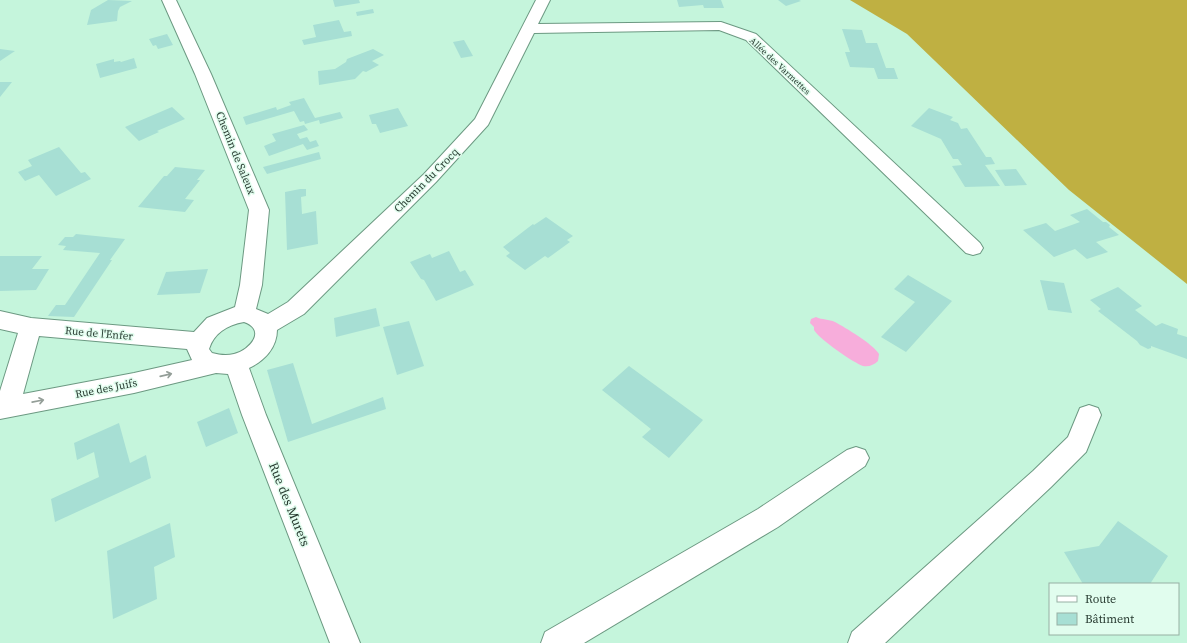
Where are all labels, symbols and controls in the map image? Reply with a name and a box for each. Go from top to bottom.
street label: Allée des Varmettes [747,35,813,97]
street label: Chemin de Saleux [212,109,259,197]
street label: Chemin du Crocq [391,144,463,216]
street label: Rue de l'Enfer [64,323,134,344]
one-way arrow [159,371,172,379]
street label: Rue des Juifs [74,375,139,402]
one-way arrow [31,397,44,405]
street label: Rue des Murets [265,460,314,549]
legend [1049,583,1179,635]
text: Route [1085,591,1116,607]
text: Bâtiment [1085,611,1134,627]

